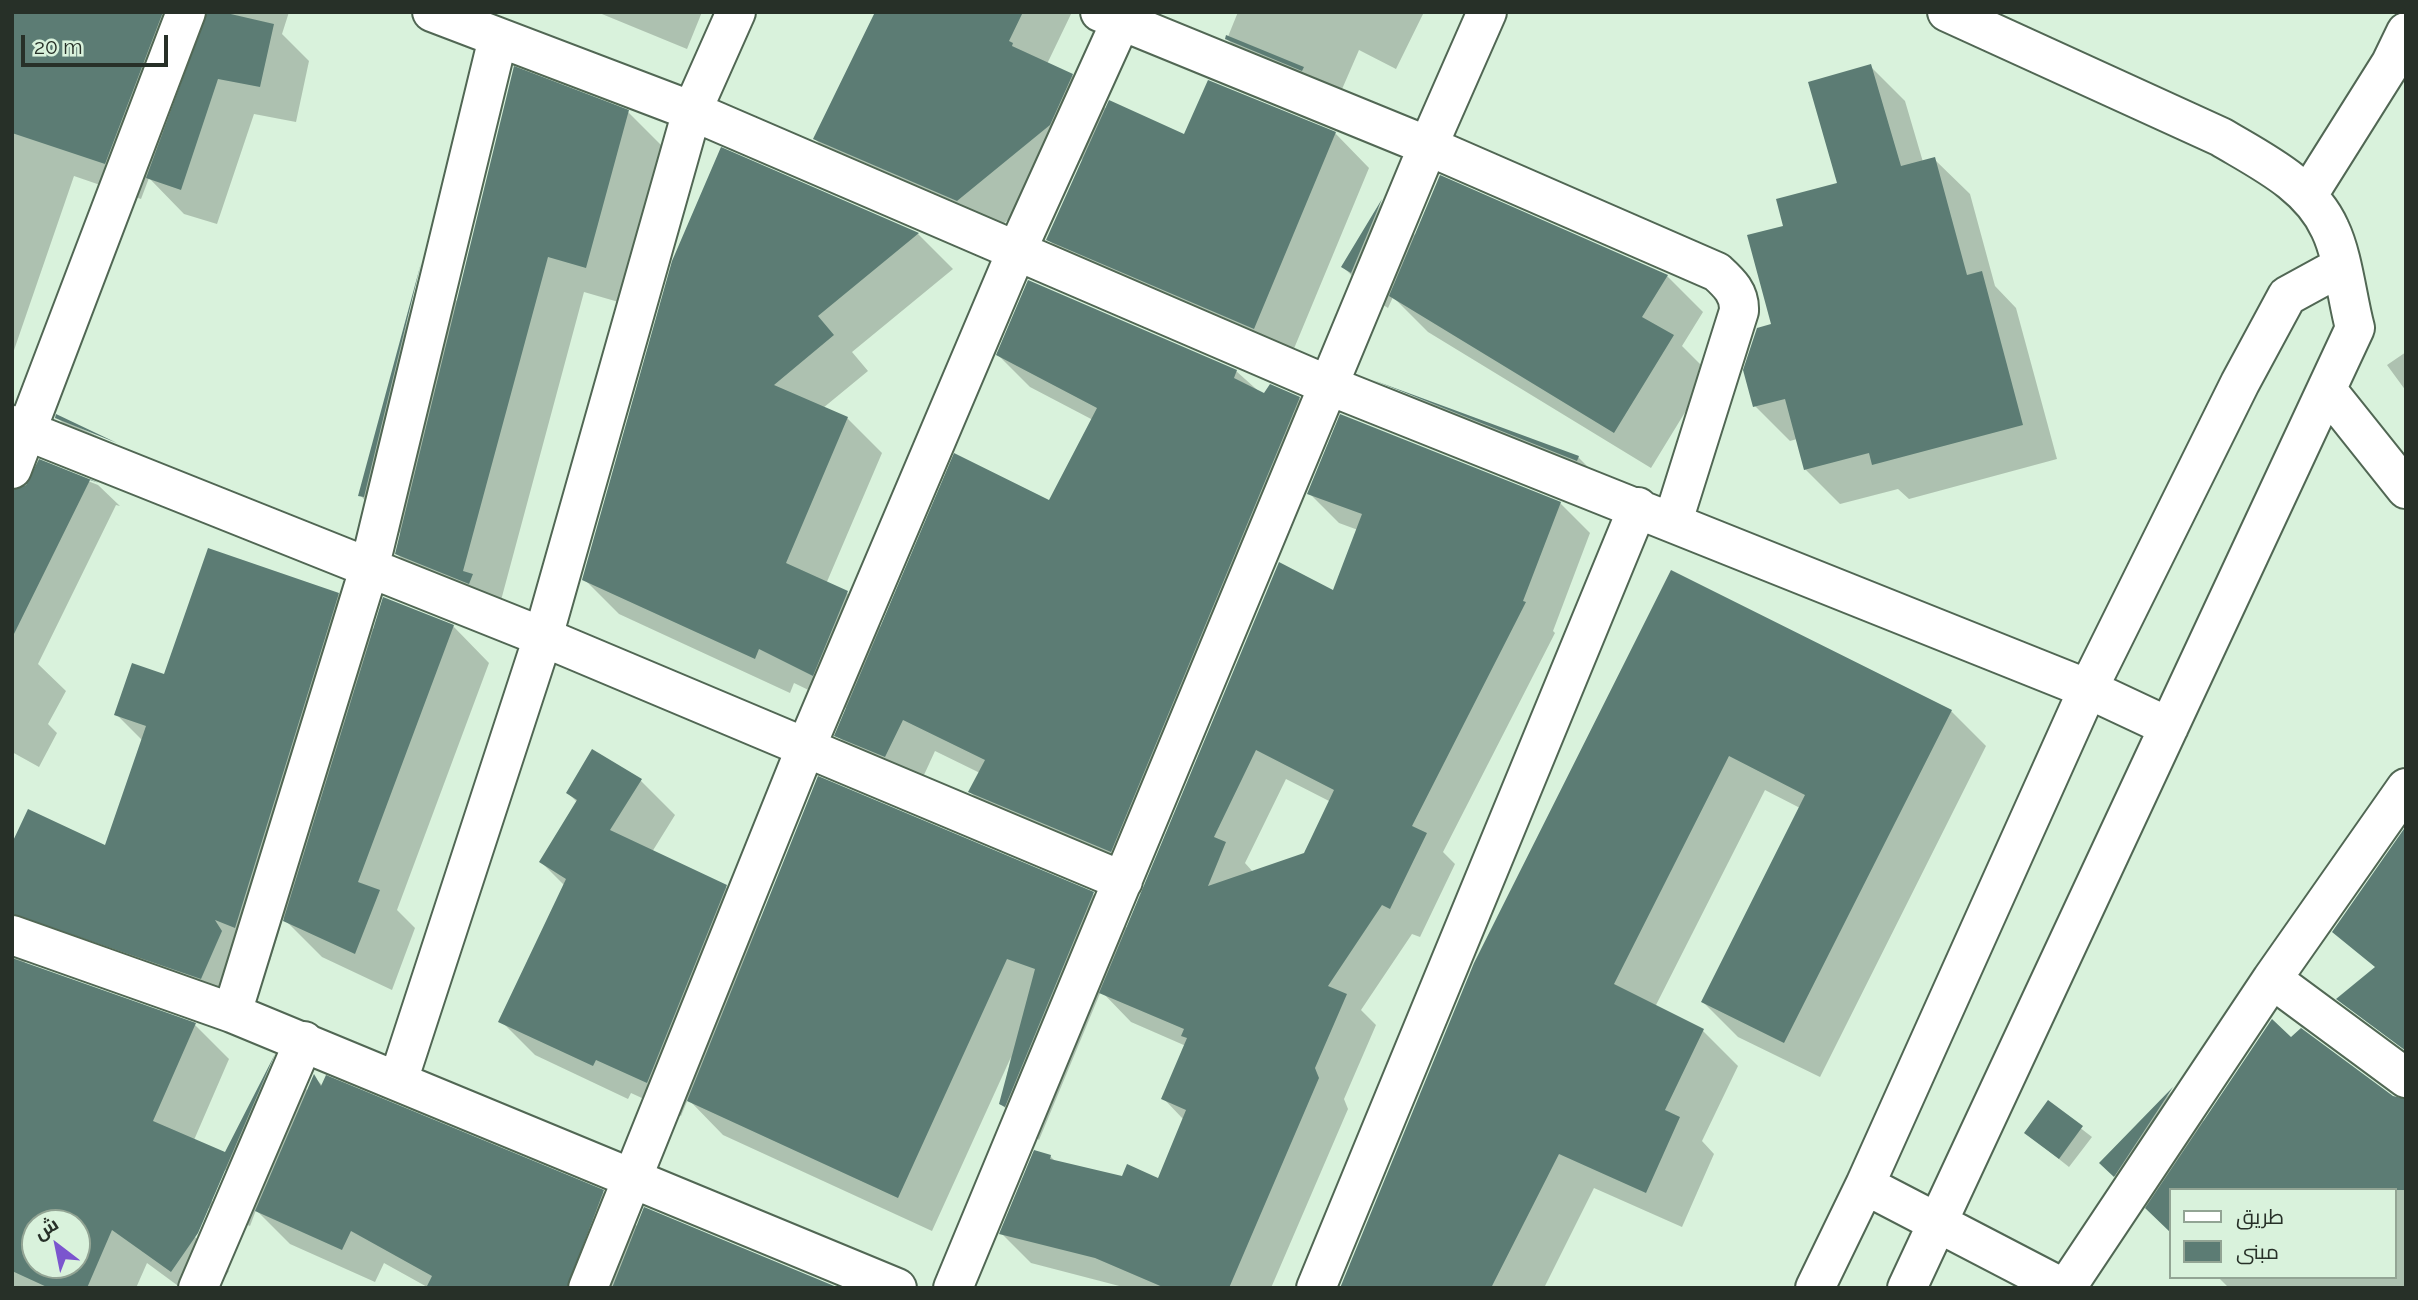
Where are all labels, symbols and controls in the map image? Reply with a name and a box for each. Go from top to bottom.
scale bar [24,21,172,65]
text: 20 m [34,34,82,59]
legend [2170,1188,2397,1279]
text: طريق [2236,1204,2284,1229]
north arrow [21,1209,91,1279]
text: ش [30,1212,62,1244]
text: مبنى [2236,1239,2279,1264]

